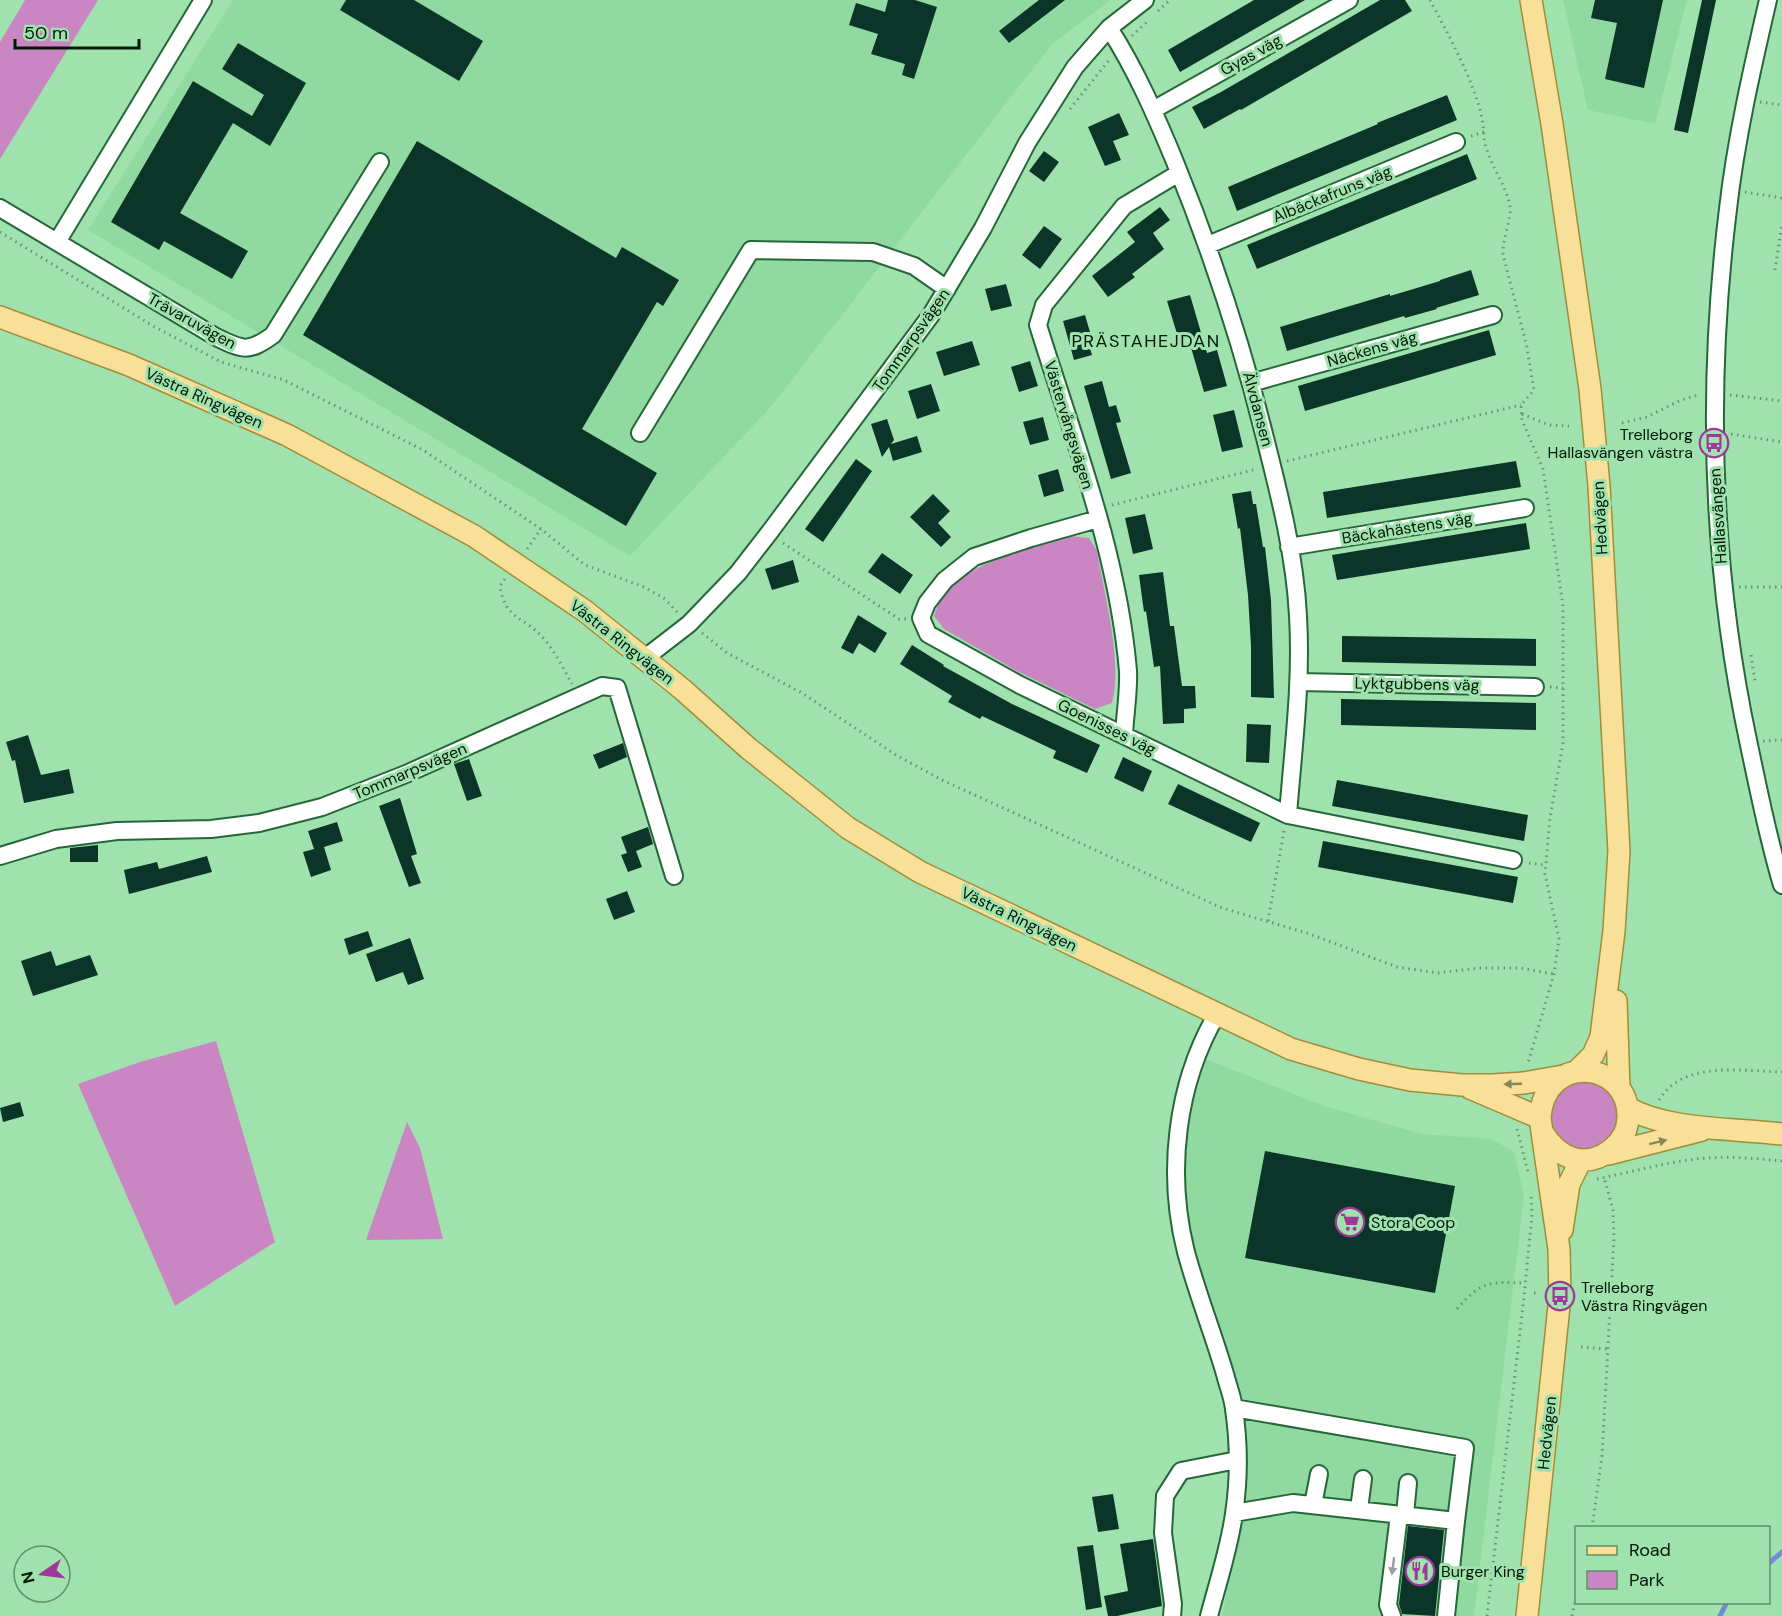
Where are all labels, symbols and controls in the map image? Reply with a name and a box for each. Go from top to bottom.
scale bar [15,12,140,50]
text: 50 m [24,21,68,45]
street label: Gyas väg [1217,29,1286,80]
street label: Albäckafruns väg [1269,161,1395,227]
street label: Tommarpsvägen [868,284,954,396]
street label: Trävaruvägen [144,288,240,354]
street label: Näckens väg [1325,326,1419,372]
district label: PRÄSTAHEJDAN [1071,329,1221,353]
street label: Västervångsvägen [1039,358,1099,492]
street label: Västra Ringvägen [142,363,266,433]
street label: Älvdansen [1238,369,1278,449]
place label: Trelleborg Hallasvängen västra [1548,424,1693,463]
bus stop icon: Trelleborg Hallasvängen västra [1698,427,1730,459]
street label: Hallasvängen [1704,467,1732,565]
street label: Hedvägen [1588,481,1612,555]
street label: Bäckahästens väg [1340,507,1474,549]
street label: Västra Ringvägen [566,595,678,689]
street label: Lyktgubbens väg [1354,672,1480,696]
street label: Goenisses väg [1054,694,1160,760]
street label: Tommarpsvägen [350,738,470,804]
street label: Västra Ringvägen [958,882,1080,956]
one-way arrow [1503,1079,1522,1089]
one-way arrow [1649,1137,1667,1147]
supermarket icon: Stora Coop [1334,1206,1366,1238]
place label: Stora Coop [1371,1212,1455,1233]
place label: Trelleborg Västra Ringvägen [1581,1277,1707,1316]
bus stop icon: Trelleborg Västra Ringvägen [1544,1280,1576,1312]
street label: Hedvägen [1533,1395,1561,1471]
legend [1575,1526,1770,1604]
text: Road [1629,1538,1671,1562]
north arrow [12,1544,72,1604]
restaurant icon: Burger King [1404,1555,1436,1587]
one-way arrow [1388,1557,1397,1576]
place label: Burger King [1441,1561,1525,1582]
text: Park [1629,1568,1665,1592]
text: N [16,1569,40,1586]

